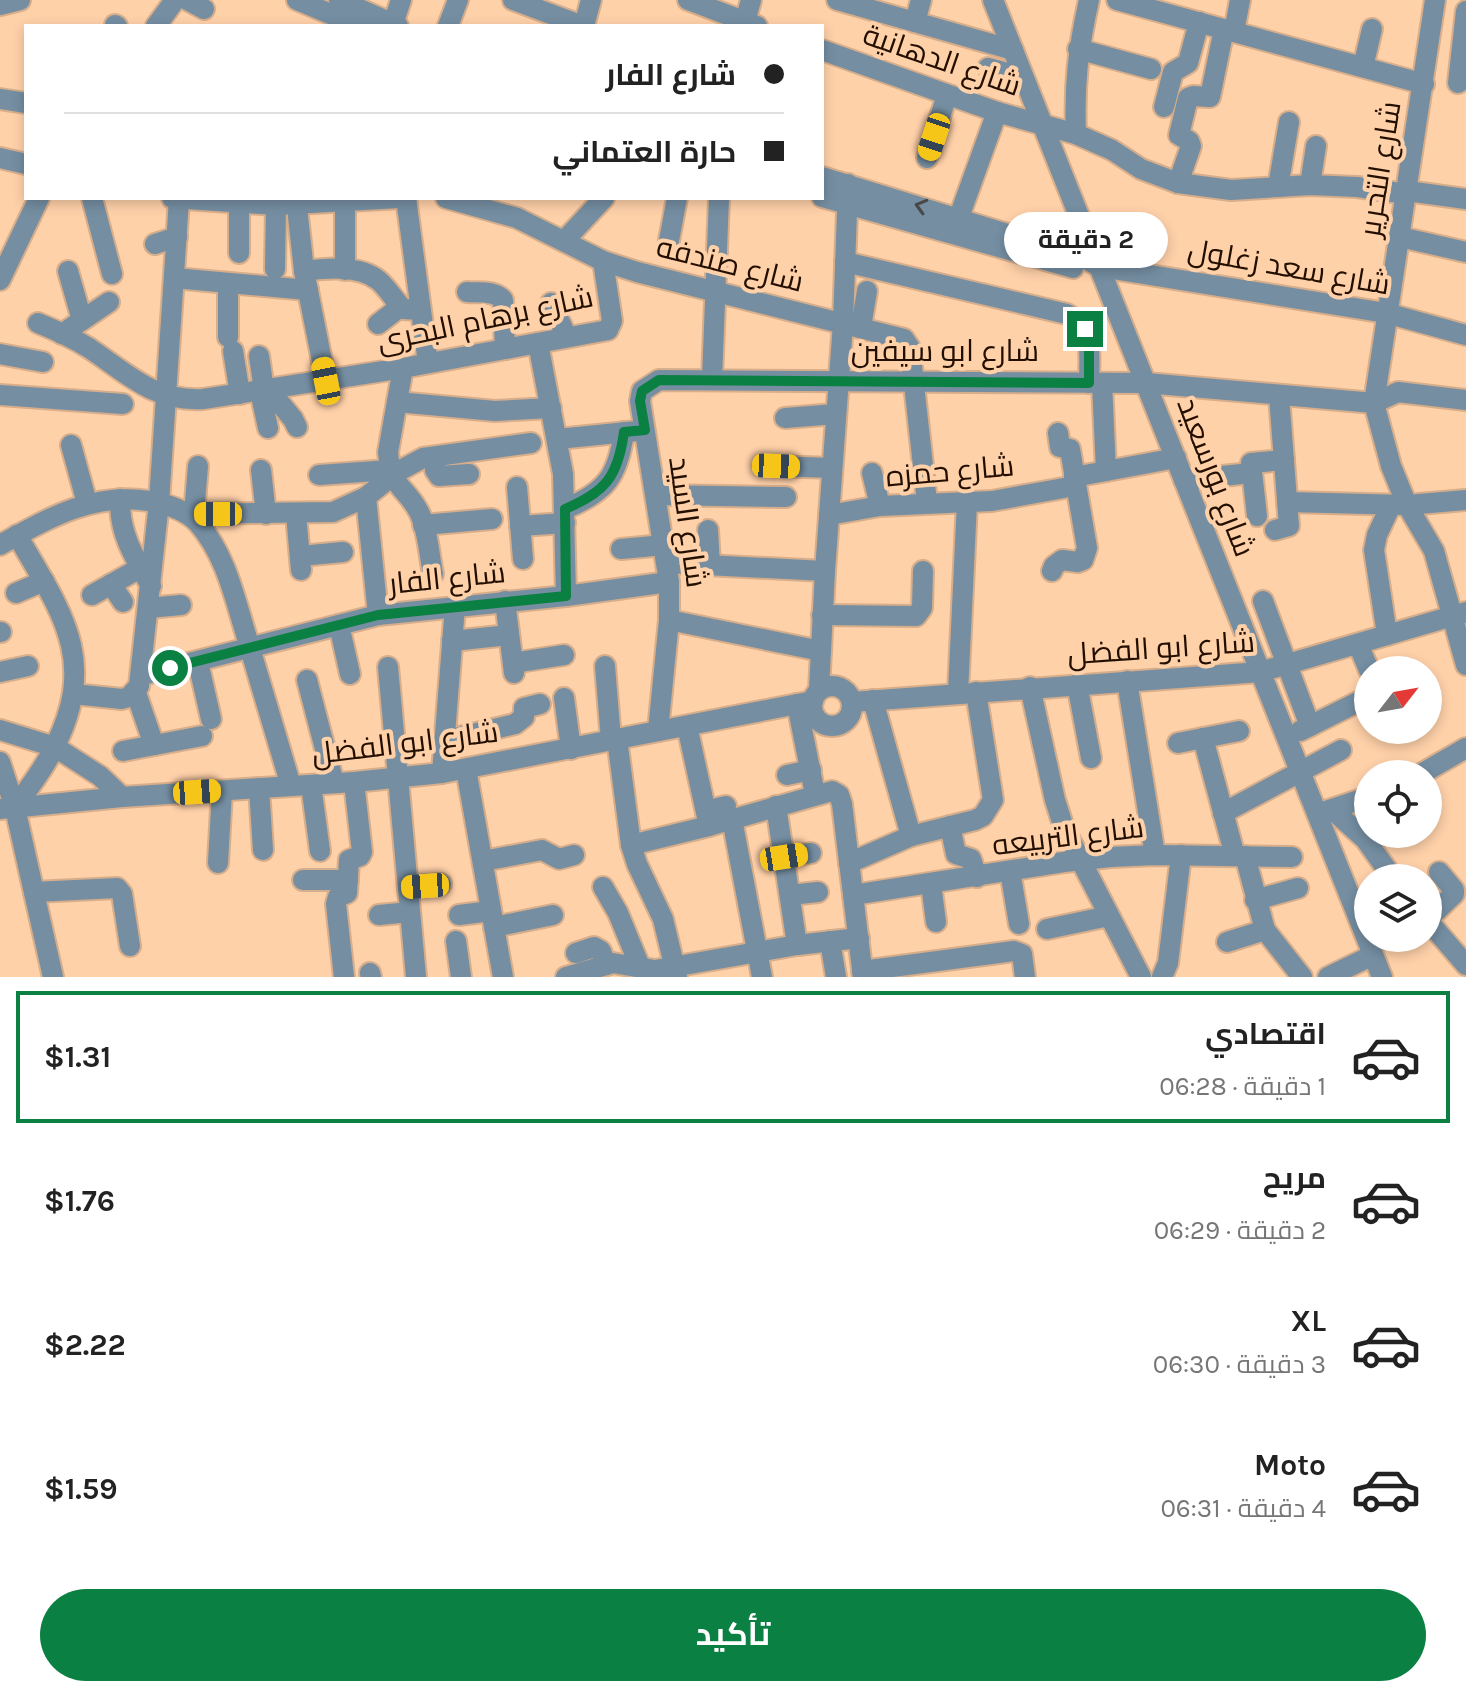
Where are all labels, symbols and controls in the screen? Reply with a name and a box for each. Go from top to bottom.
street label: شارع الدهانية [858,16,1026,106]
text: شارع الفار [606,57,736,93]
street label: شارع التحرير [1351,99,1410,242]
car [915,110,953,164]
text: حارة العتماني [553,134,736,170]
one-way arrow [914,199,928,215]
callout: 2 دقيقة [1003,213,1167,269]
text: 2 دقيقة [1038,224,1134,255]
street label: شارع صندفه [652,228,807,302]
street label: شارع سعد زغلول [1185,232,1393,304]
street label: شارع برهام البحرى [374,279,597,361]
route end [1067,311,1103,347]
street label: شارع ابو سيفين [851,333,1039,371]
car [310,355,342,407]
street label: شارع بورسعيد [1167,392,1263,562]
street label: شارع حمزه [884,447,1016,497]
car [752,453,800,479]
street label: شارع السيد [659,454,715,590]
car [194,502,242,526]
street label: شارع الفار [385,554,508,604]
street label: شارع ابو الفضل [1066,623,1256,675]
route start [152,650,188,686]
north arrow [1354,656,1442,744]
map controls [1354,656,1442,952]
street label: شارع ابو الفضل [310,714,501,774]
button: locate [1354,760,1442,848]
car [172,778,222,806]
street label: شارع التربيعه [990,809,1146,865]
car [758,841,810,873]
button: layers [1354,864,1442,952]
car [400,872,450,900]
text: اقتصادي [1205,1016,1326,1052]
icon: car [1350,1021,1422,1093]
text: $1.31 [44,1039,111,1075]
text: 1 دقيقة · 06:28 [1159,1071,1326,1102]
text: مريح [1263,1160,1326,1196]
icon: car [1350,1165,1422,1237]
text: $1.76 [44,1183,115,1219]
text: 2 دقيقة · 06:29 [1154,1215,1326,1246]
text: XL [1291,1303,1326,1339]
icon: car [1350,1309,1422,1381]
text: $2.22 [44,1327,126,1363]
text: 3 دقيقة · 06:30 [1153,1349,1326,1380]
text: Moto [1254,1447,1326,1483]
icon: car [1350,1453,1422,1525]
text: $1.59 [44,1471,118,1507]
text: 4 دقيقة · 06:31 [1160,1493,1326,1524]
button: تأكيد [40,1589,1426,1681]

